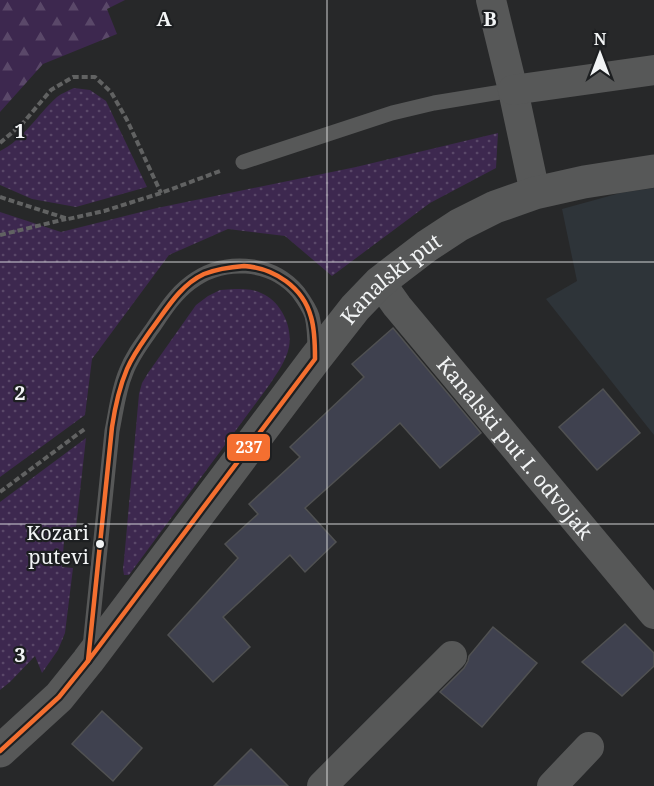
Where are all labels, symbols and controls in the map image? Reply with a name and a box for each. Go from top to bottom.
text: A [156,5,172,32]
text: B [483,5,497,32]
north arrow [570,24,630,84]
text: N [594,28,607,50]
text: 1 [14,117,26,144]
street label: Kanalski put [334,227,446,330]
street label: Kanalski put I. odvojak [431,351,600,545]
text: 2 [14,379,26,406]
line badge: 237 [226,433,271,462]
text: 237 [235,436,263,458]
place label: Kozari putevi [27,519,90,570]
marker: Kozari putevi [94,538,106,550]
text: 3 [14,641,26,668]

